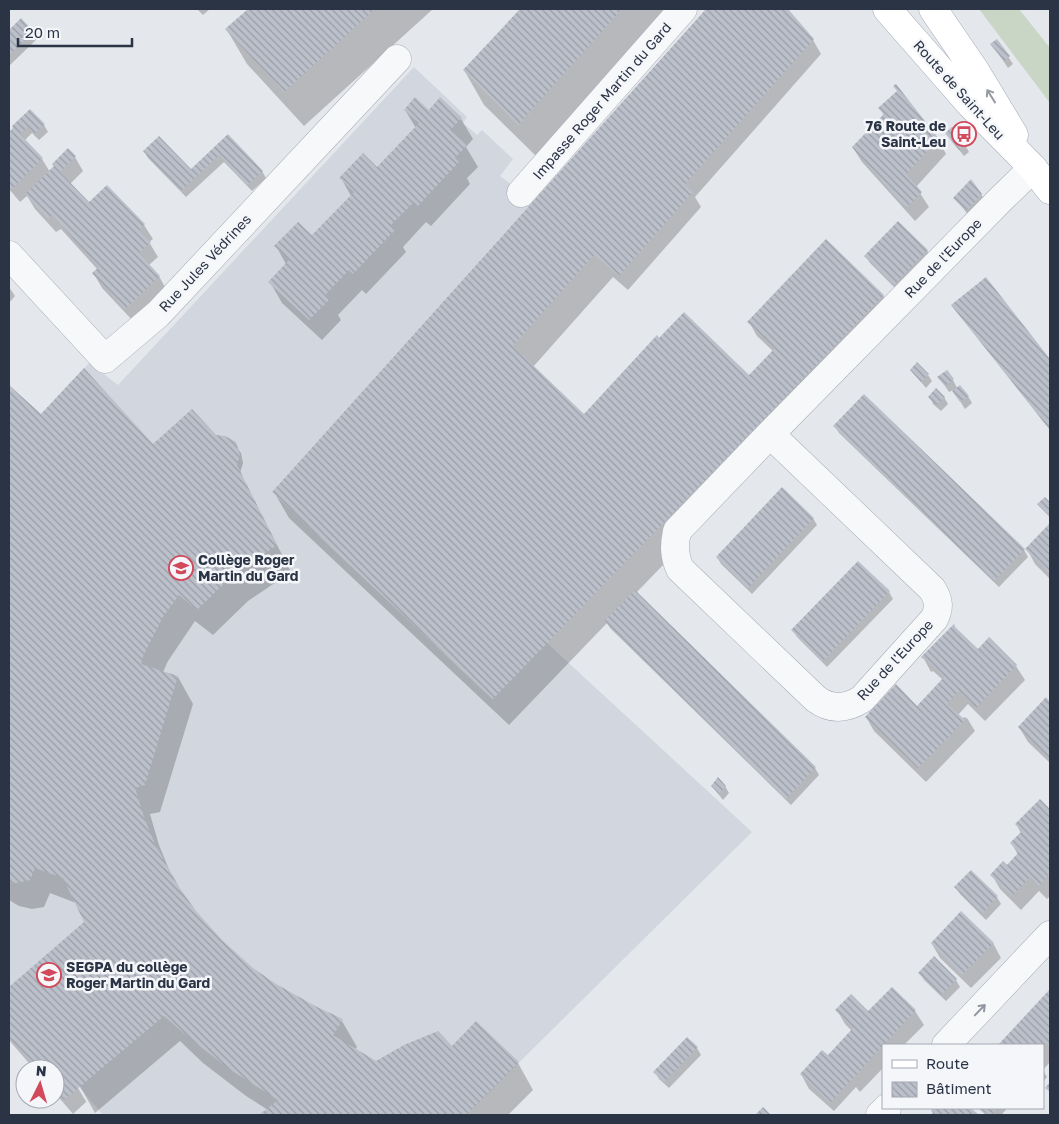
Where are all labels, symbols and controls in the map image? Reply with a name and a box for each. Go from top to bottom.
scale bar [18,15,131,47]
street label: Impasse Roger Martin du Gard [529,19,675,183]
text: 20 m [25,23,60,41]
street label: Route de Saint-Leu [910,36,1008,143]
one-way arrow [986,90,996,104]
place label: 76 Route de Saint-Leu [866,117,946,150]
bus stop icon: 76 Route de Saint-Leu [951,121,977,147]
street label: Rue Jules Védrines [155,210,254,315]
street label: Rue de l'Europe [900,214,985,301]
place label: Collège Roger Martin du Gard [198,551,298,584]
school or university icon: Collège Roger Martin du Gard [168,555,194,581]
street label: Rue de l'Europe [853,616,936,703]
place label: SEGPA du collège Roger Martin du Gard [66,958,210,991]
school or university icon: SEGPA du collège Roger Martin du Gard [36,962,62,988]
one-way arrow [973,1004,986,1016]
legend [882,1044,1044,1109]
text: Route [926,1054,969,1072]
north arrow [15,1059,65,1109]
text: N [35,1062,47,1079]
text: Bâtiment [926,1079,991,1097]

